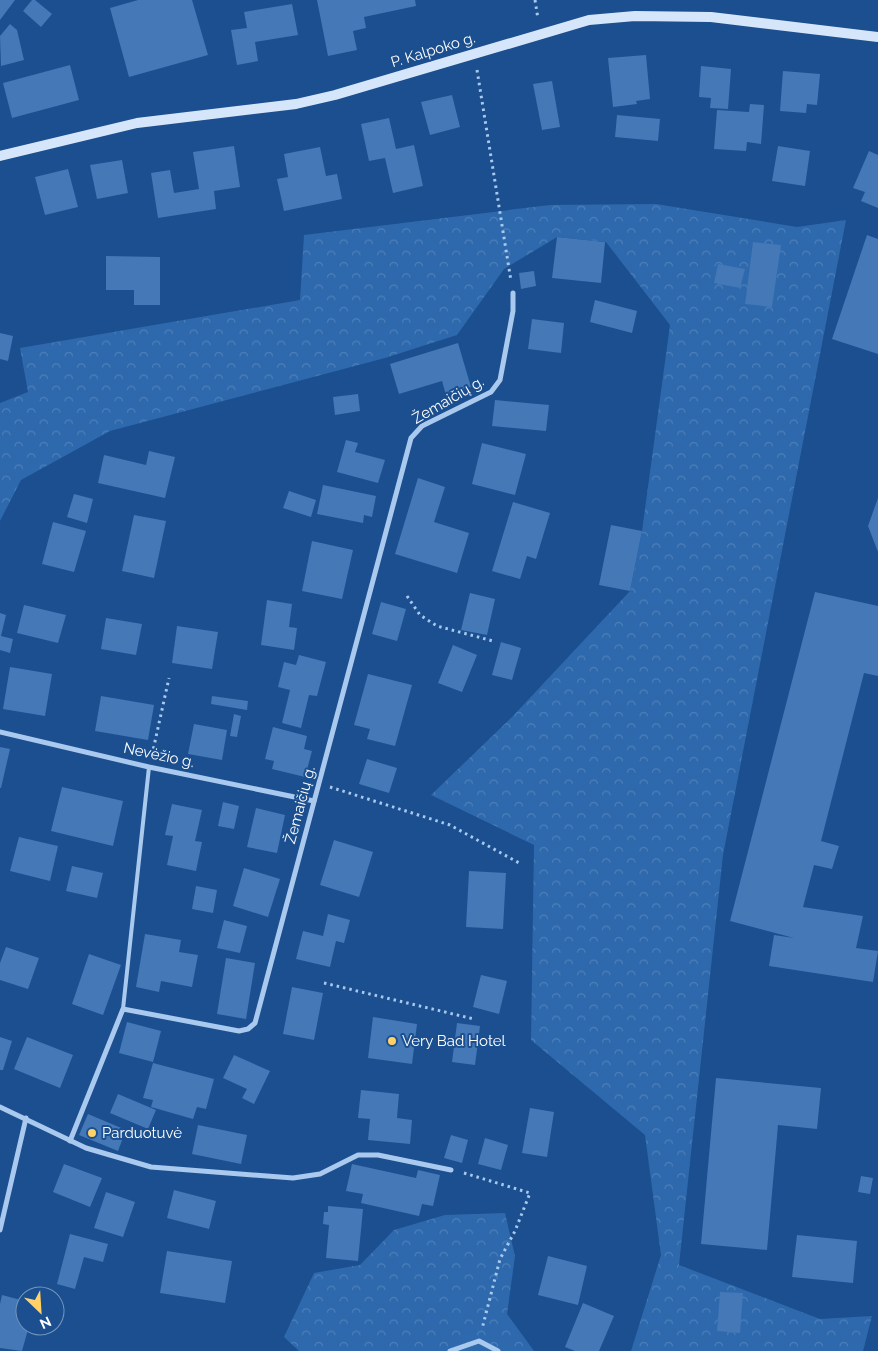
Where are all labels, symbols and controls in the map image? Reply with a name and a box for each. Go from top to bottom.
street label: P. Kalpoko g. [389,29,477,71]
street label: Žemaičių g. [409,372,487,428]
street label: Nevėžio g. [122,739,196,771]
street label: Žemaičių g. [281,764,319,846]
place label: Very Bad Hotel [402,1032,507,1050]
marker: Very Bad Hotel [386,1035,398,1047]
place label: Parduotuvė [102,1124,182,1142]
marker: Parduotuvė [86,1127,98,1139]
north arrow [15,1286,65,1336]
text: N [37,1313,54,1332]

